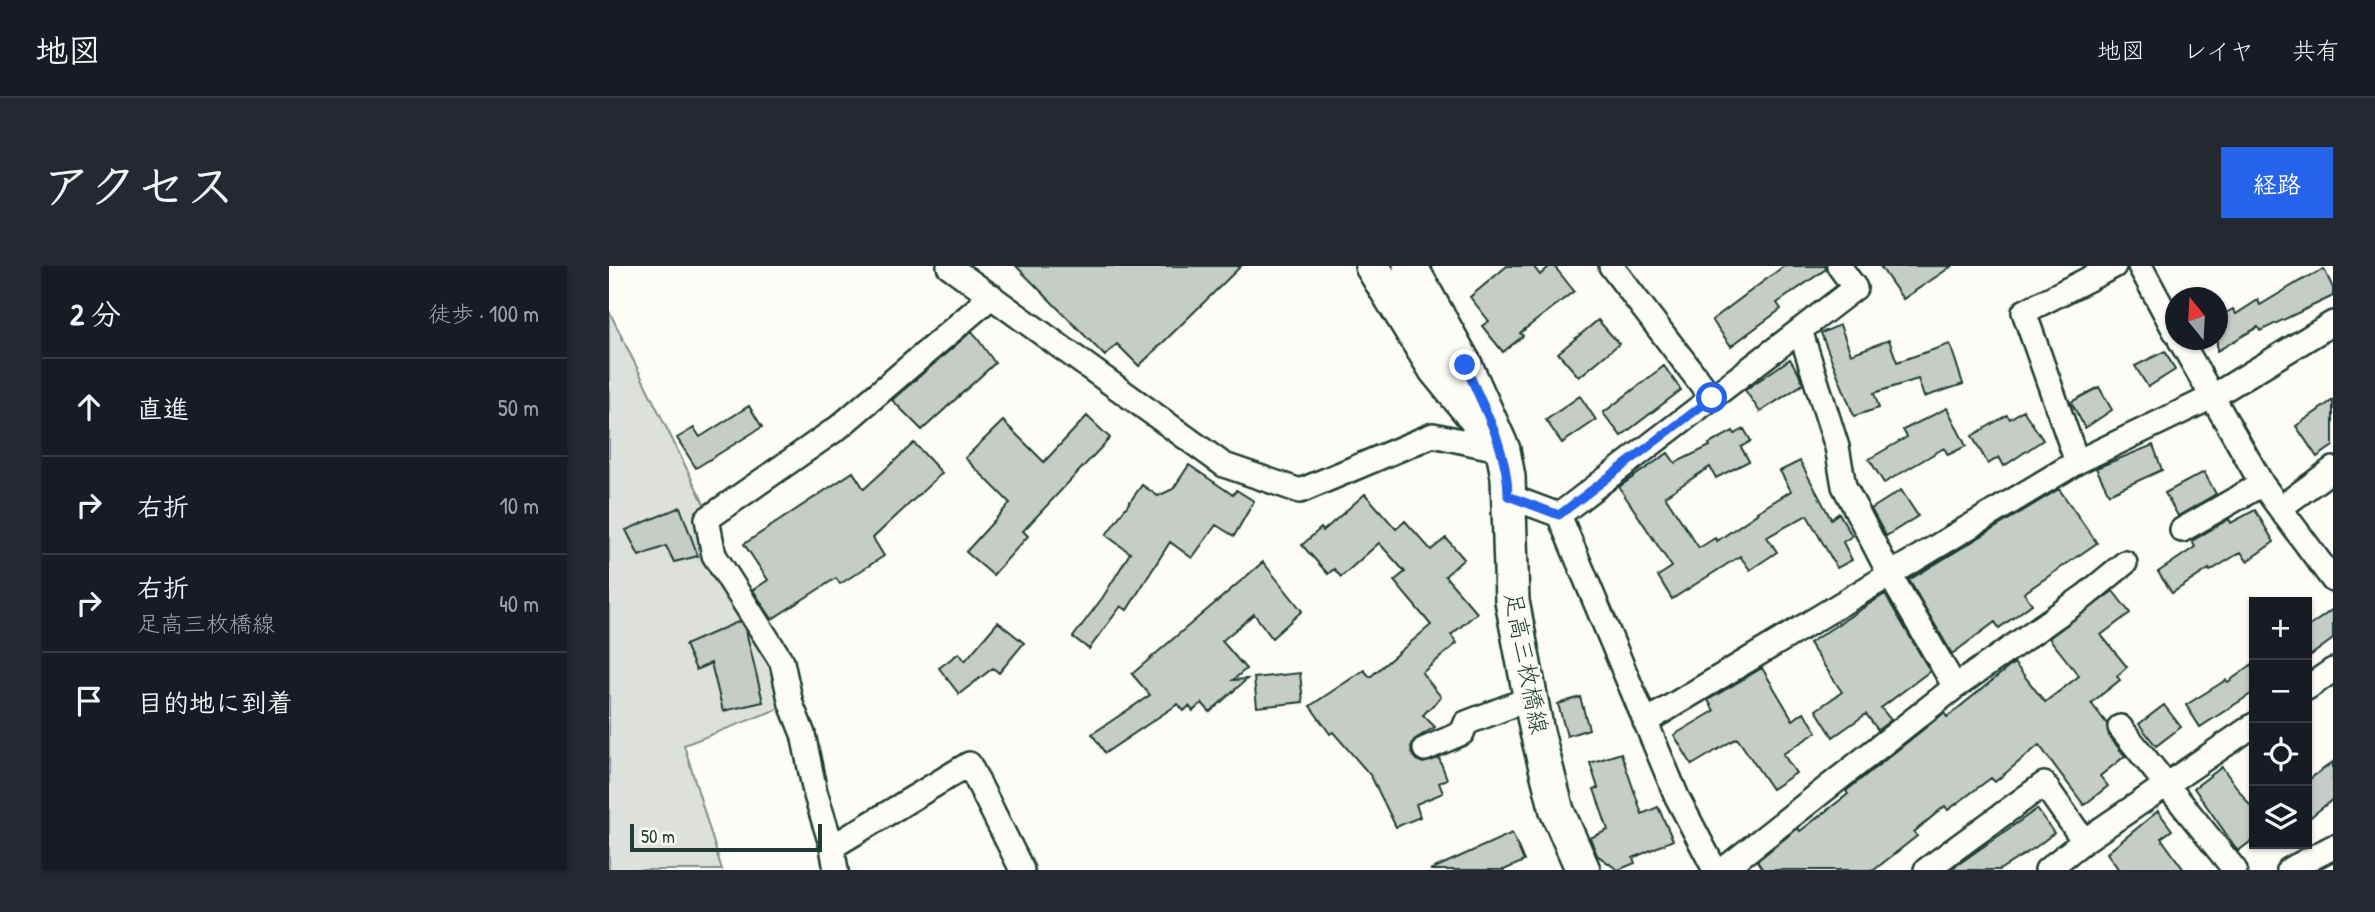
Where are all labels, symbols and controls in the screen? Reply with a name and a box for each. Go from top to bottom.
text: 地図 [35,28,101,72]
text: 地図 [2097,34,2145,66]
text: レイヤ [2183,34,2254,66]
text: 共有 [2292,34,2340,66]
button: 経路 [2221,147,2333,218]
text: アクセス [42,152,235,218]
north arrow [2165,287,2228,350]
text: 2 分 [70,294,121,334]
text: 徒歩 · 100 m [428,298,539,329]
route end [1449,349,1480,380]
route start [1696,382,1727,413]
icon: ahead [70,388,108,426]
text: 直進 [137,391,189,426]
text: 50 m [498,392,539,423]
icon: right [70,486,108,524]
text: 右折 [137,489,189,524]
text: 10 m [499,490,539,521]
text: 右折 [137,570,189,605]
icon: right [70,584,108,622]
text: 40 m [499,588,539,619]
street label: 足高三枚橋線 [1498,589,1556,737]
map controls [2249,597,2312,849]
button: + [2249,597,2312,660]
text: 足高三枚橋線 [137,608,275,639]
button: − [2249,660,2312,723]
icon: arrive [70,682,108,720]
text: 目的地に到着 [137,685,293,720]
button: locate [2249,723,2312,786]
button: layers [2249,786,2312,849]
scale bar [630,821,823,853]
text: 50 m [641,823,675,849]

